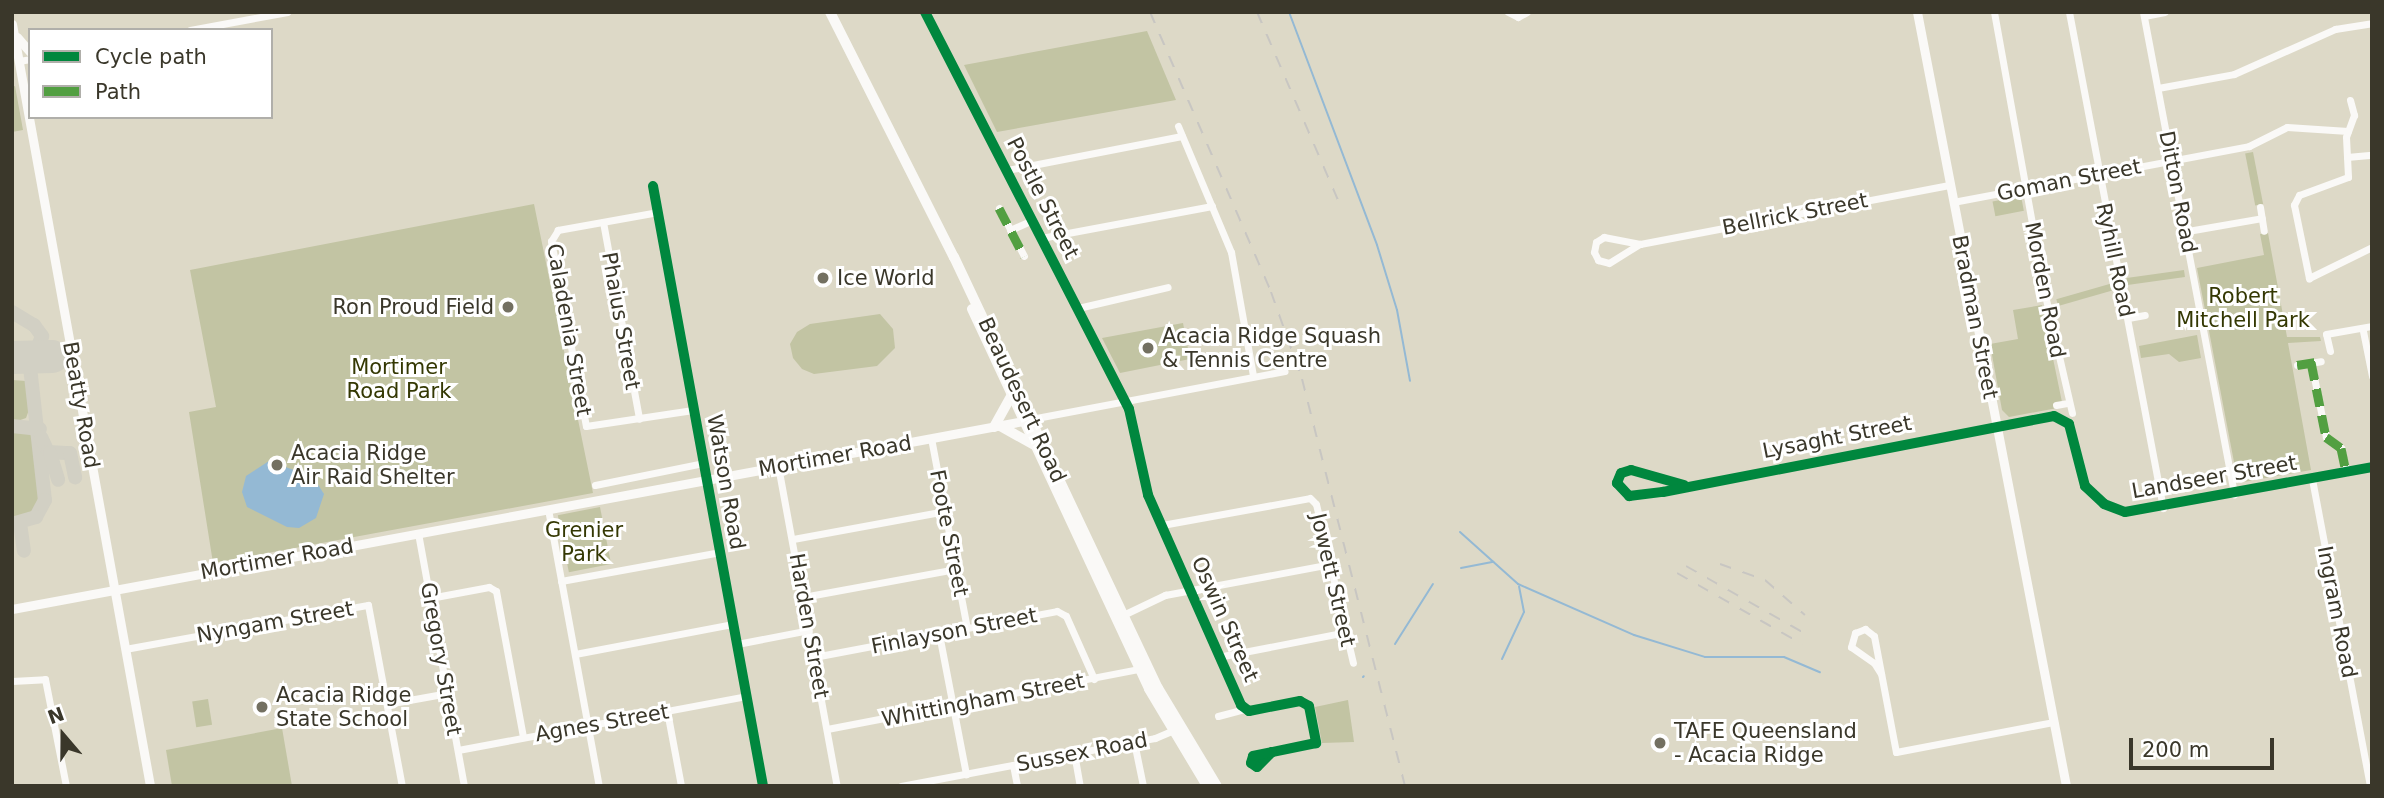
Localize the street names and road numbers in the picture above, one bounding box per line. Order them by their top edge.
street label: Ditton Road [2154,129,2202,255]
street label: Postle Street [1002,133,1084,263]
street label: Goman Street [1995,154,2143,206]
street label: Bellrick Street [1720,188,1870,240]
street label: Ryhill Road [2091,201,2139,319]
street label: Morden Road [2019,220,2071,360]
street label: Bradman Street [1947,233,2003,401]
street label: Caladenia Street [541,242,597,418]
street label: Phaius Street [596,250,646,392]
street label: Beaudesert Road [973,313,1071,487]
street label: Beatty Road [57,340,105,470]
street label: Lysaght Street [1760,410,1914,464]
street label: Watson Road [702,412,750,552]
street label: Mortimer Road [756,430,914,482]
street label: Landseer Street [2130,450,2298,504]
street label: Foote Street [924,467,974,599]
street label: Jowett Street [1305,511,1361,649]
street label: Mortimer Road [198,533,356,585]
street label: Ingram Road [2312,544,2362,680]
street label: Harden Street [784,551,834,701]
street label: Oswin Street [1186,553,1264,685]
street label: Gregory Street [415,580,467,738]
street label: Nyngam Street [195,596,355,648]
street label: Finlayson Street [869,603,1039,659]
street label: Whittingham Street [880,668,1086,732]
street label: Agnes Street [533,699,671,747]
street label: Sussex Road [1014,727,1150,777]

